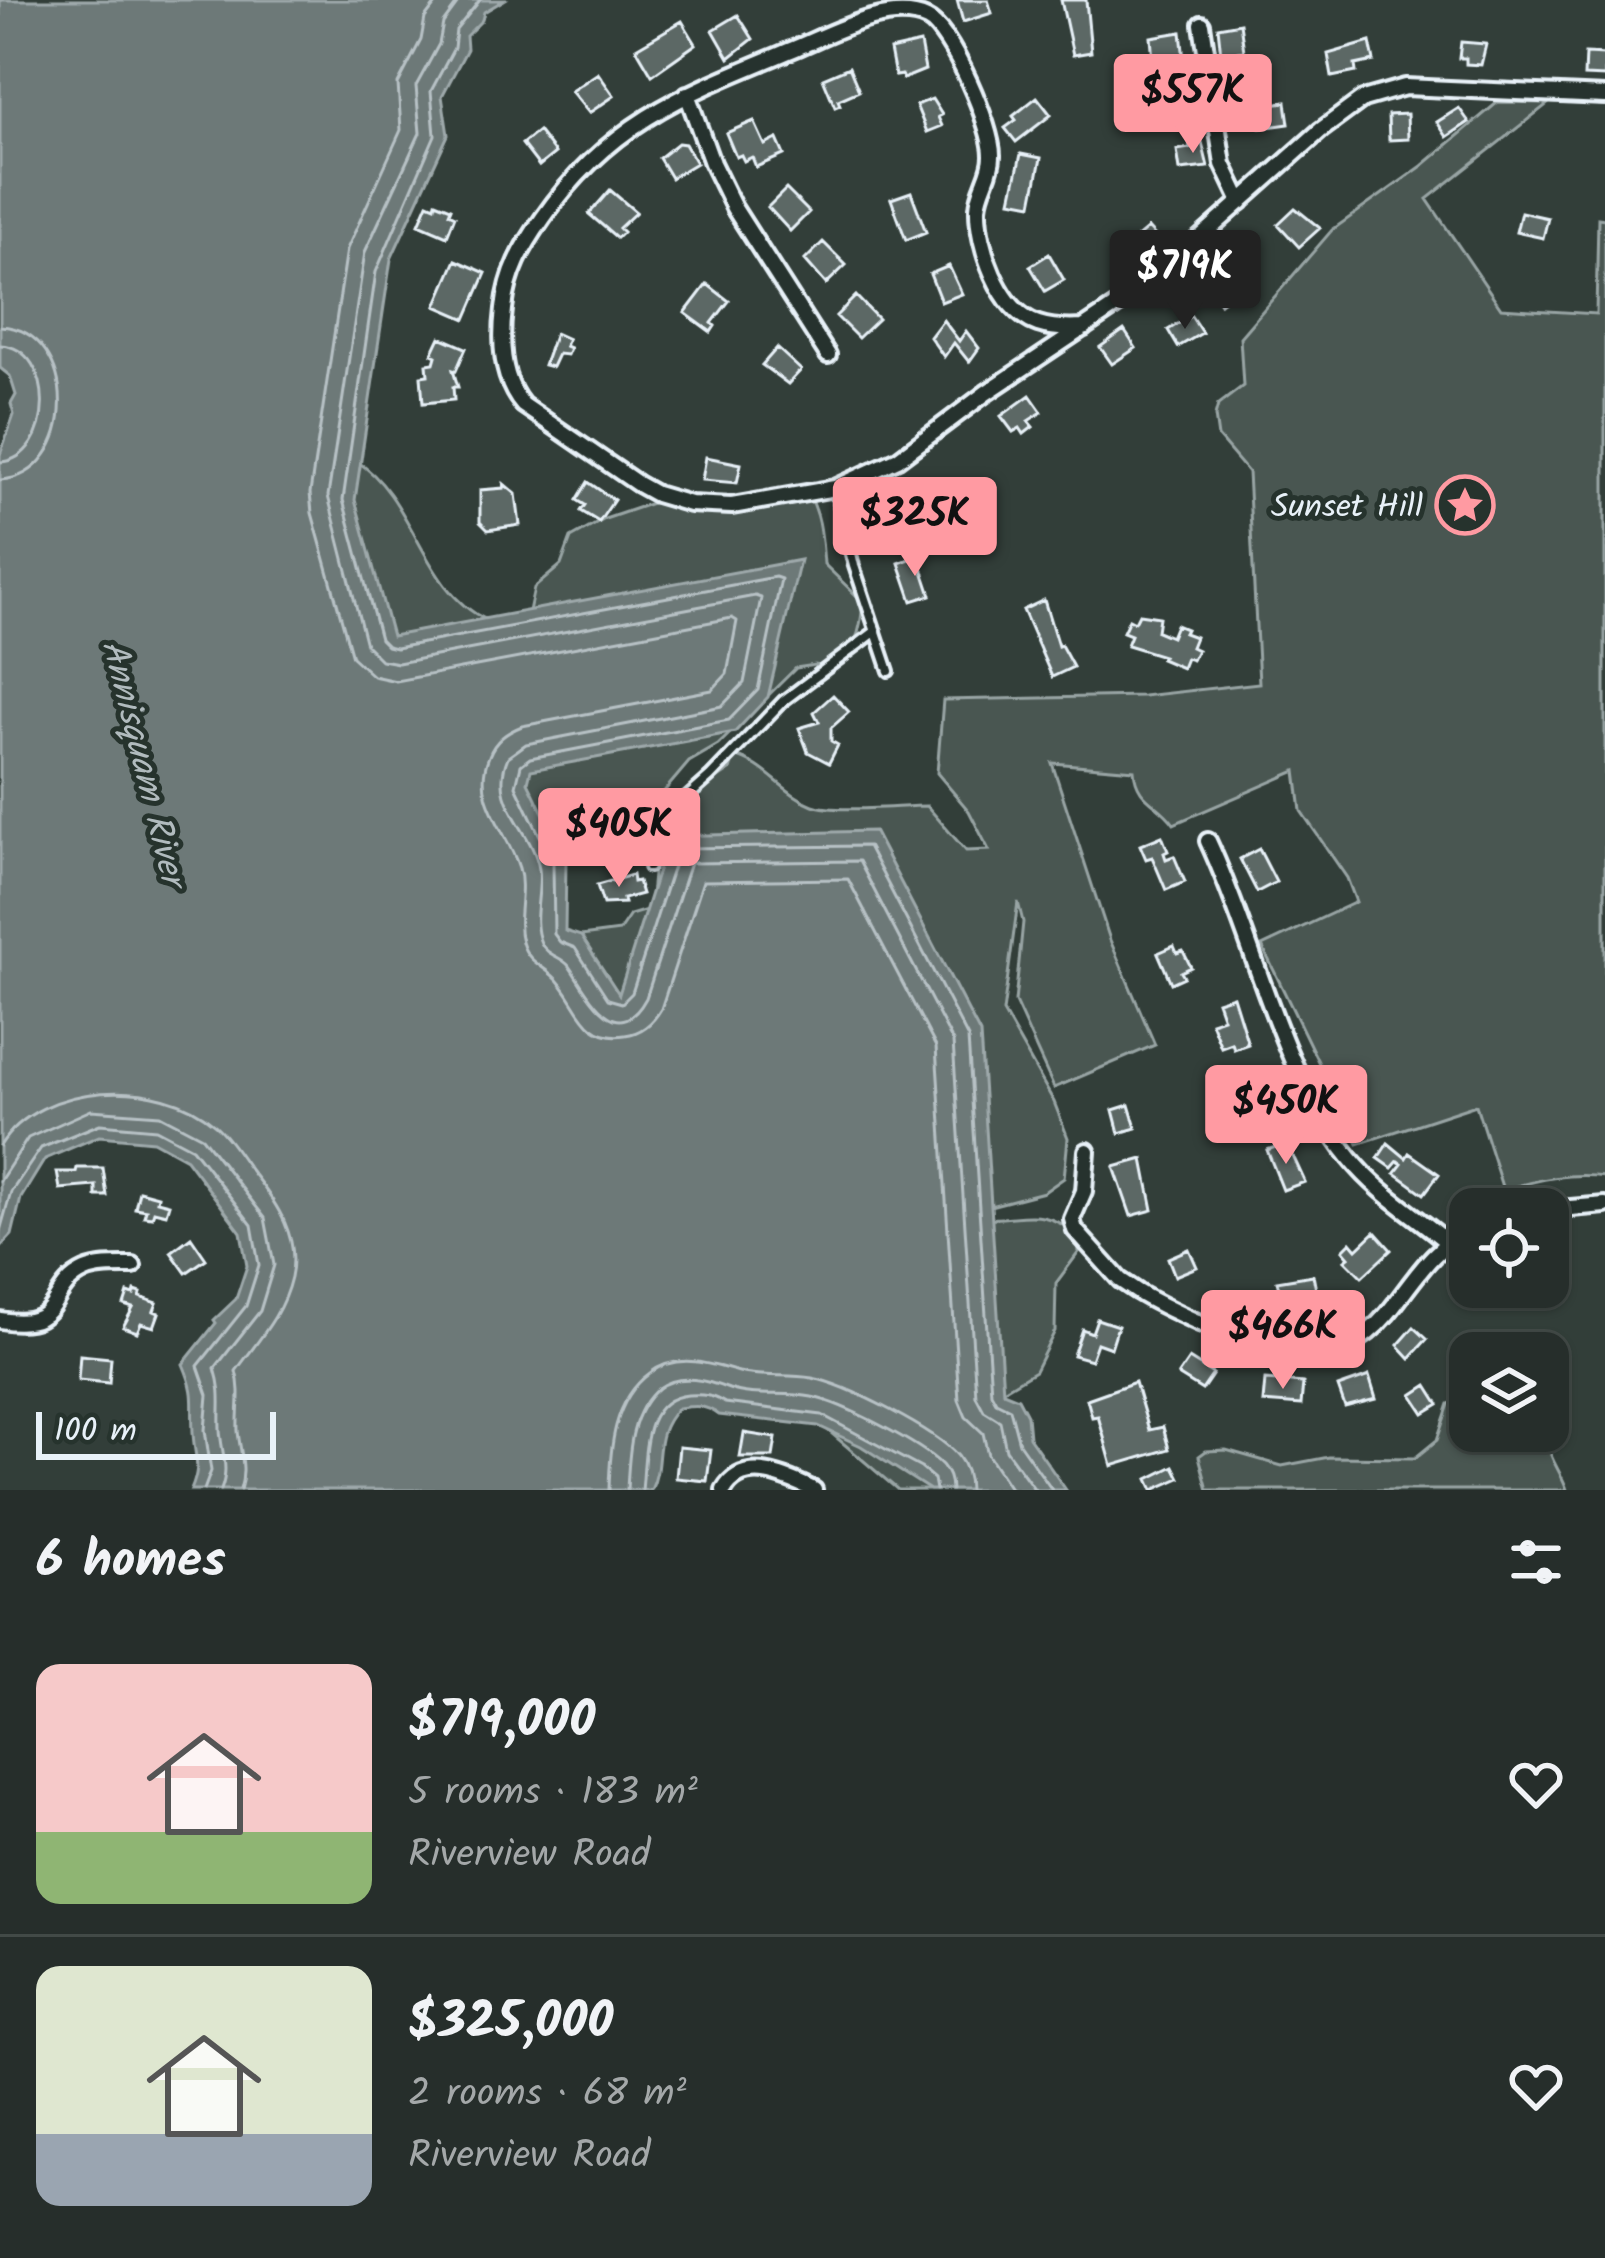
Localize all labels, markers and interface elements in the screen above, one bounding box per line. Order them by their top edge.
pin: $557K [1109,54,1277,156]
text: $557K [1141,62,1245,124]
pin: $719K [1101,230,1269,332]
text: $719K [1137,238,1233,300]
place icon: Sunset Hill [1434,474,1496,536]
pin: $325K [831,477,999,579]
place label: Sunset Hill [1271,482,1423,535]
text: $325K [860,485,970,547]
water label: Annisquam River [84,634,201,899]
pin: $405K [535,788,703,890]
text: $405K [565,796,673,858]
pin: $450K [1202,1065,1370,1167]
text: $450K [1232,1073,1340,1135]
map controls [1449,1188,1569,1452]
button: locate [1449,1188,1569,1308]
pin: $466K [1199,1290,1367,1392]
text: $466K [1228,1298,1338,1360]
button: layers [1449,1332,1569,1452]
scale bar [36,1406,276,1459]
text: 100 m [54,1406,137,1459]
text: 6 homes [36,1522,226,1603]
icon: filters [1503,1529,1569,1595]
text: $719,000 [408,1682,595,1763]
icon: home [132,1712,276,1856]
icon: heart [1503,1751,1569,1817]
text: 5 rooms · 183 m² [408,1763,698,1825]
text: Riverview Road [408,1825,650,1887]
text: $325,000 [408,1983,613,2064]
icon: home [132,2014,276,2158]
icon: heart [1503,2053,1569,2119]
text: 2 rooms · 68 m² [408,2064,687,2126]
text: Riverview Road [408,2126,650,2188]

